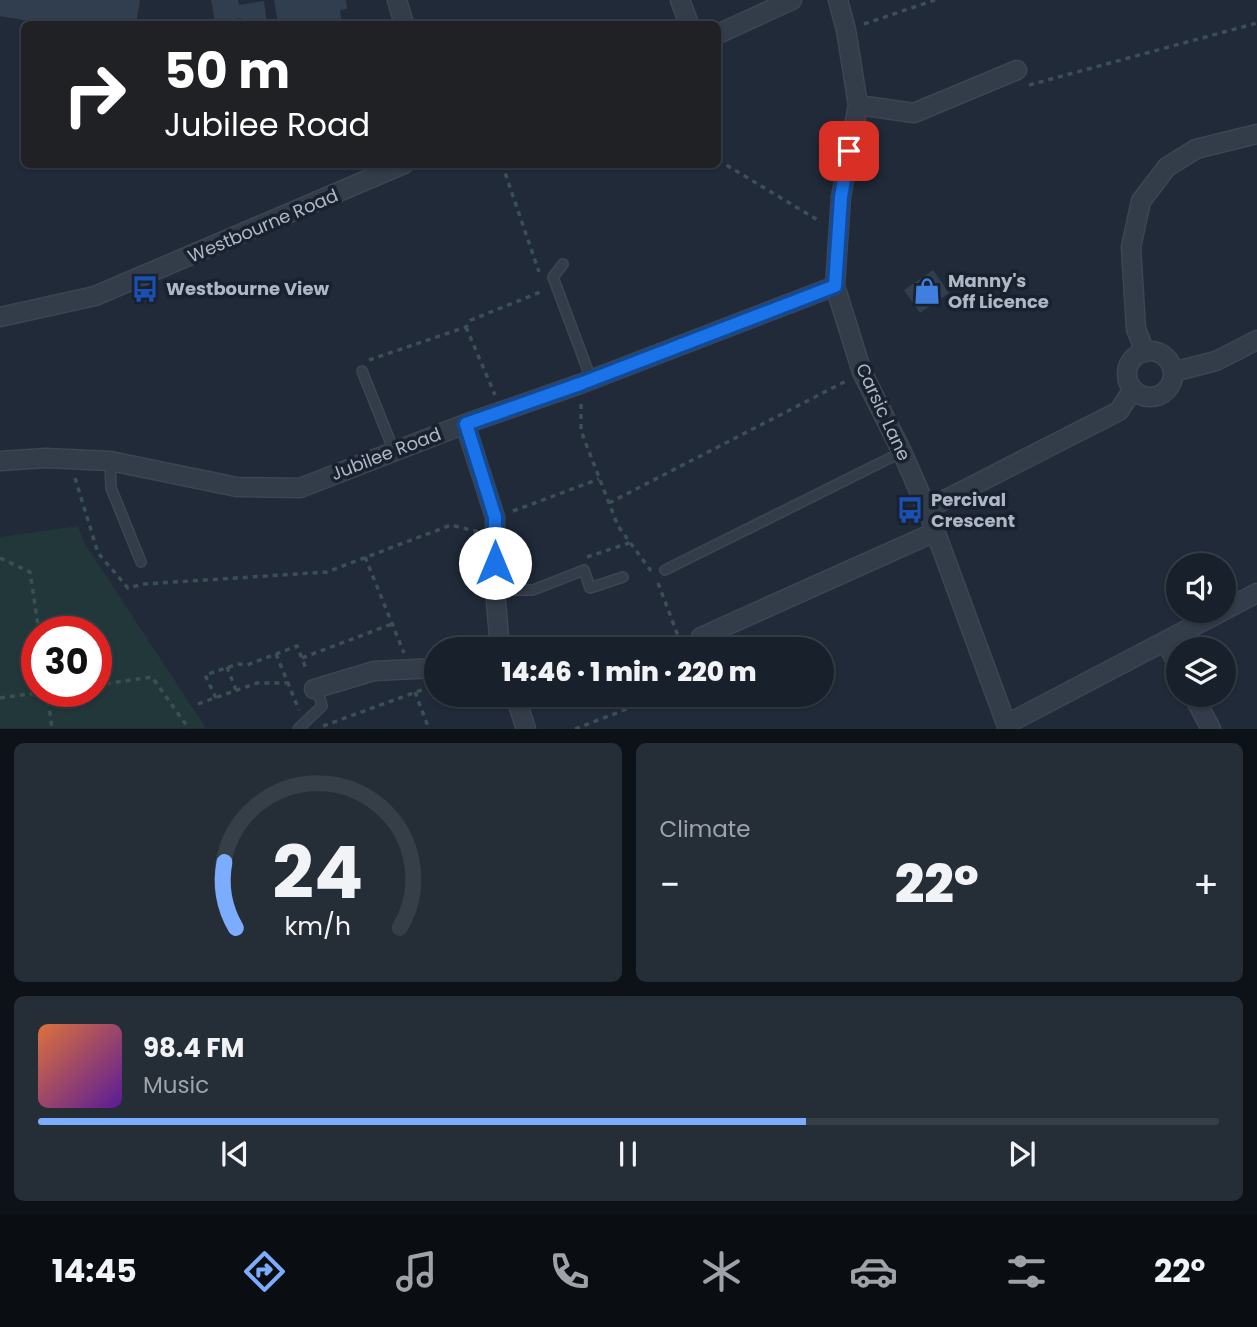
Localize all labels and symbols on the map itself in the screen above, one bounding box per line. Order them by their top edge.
pin [819,121,879,181]
street label: Westbourne Road [184,183,342,268]
place label: Manny's Off Licence [948,268,1049,314]
bus stop icon: Westbourne View [130,274,160,304]
place label: Westbourne View [166,276,329,301]
shop icon: Manny's Off Licence [912,276,942,306]
street label: Carsic Lane [850,359,917,465]
street label: Jubilee Road [327,421,444,486]
place label: Percival Crescent [931,487,1015,533]
bus stop icon: Percival Crescent [895,495,925,525]
position arrow [458,526,532,600]
speed limit sign: 30 [21,616,112,707]

